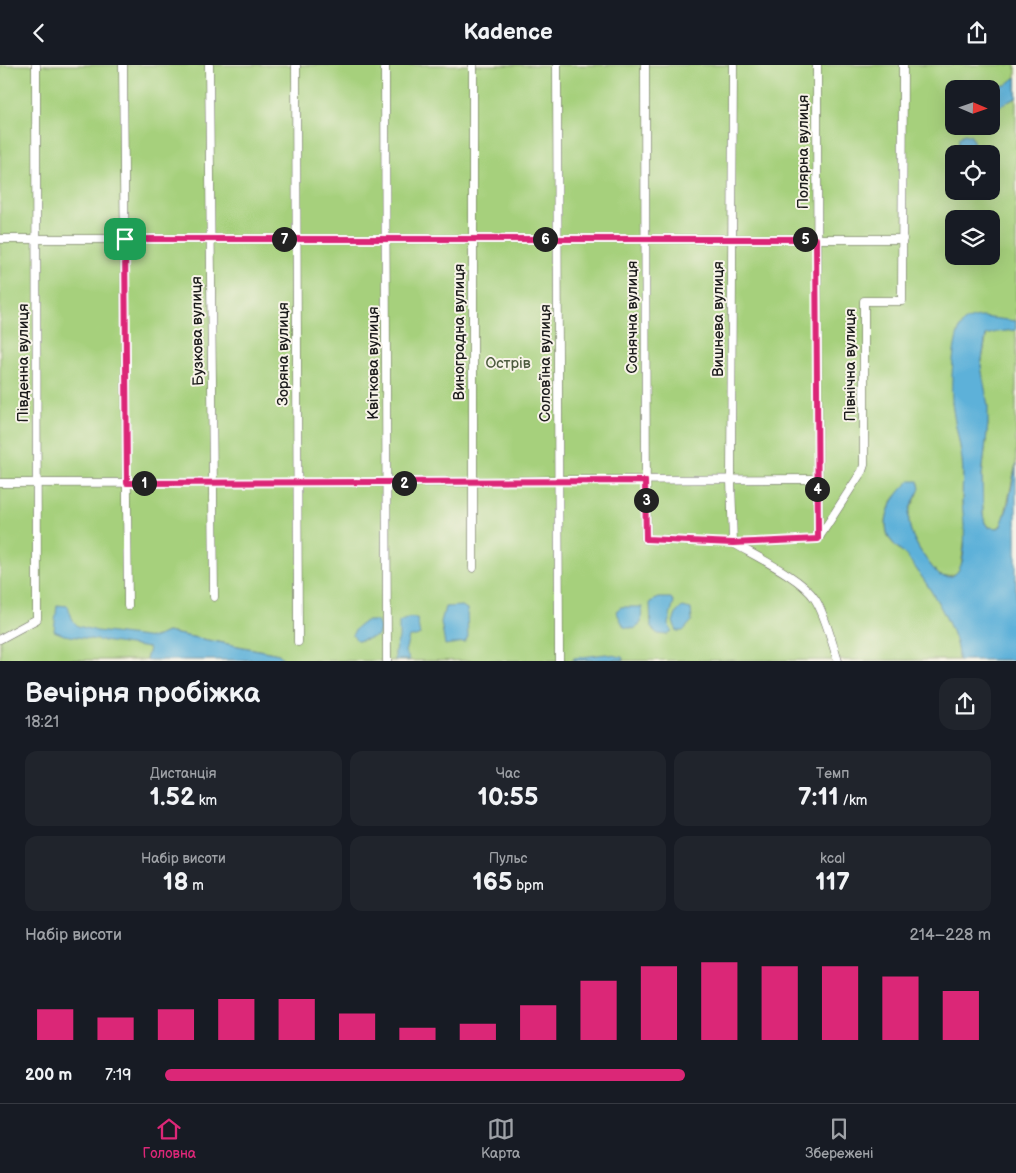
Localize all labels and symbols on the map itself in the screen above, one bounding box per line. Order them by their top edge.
north arrow [945,80,1000,135]
street label: Полярна вулиця [794,95,813,209]
pin [104,218,146,260]
pin: 7 [272,227,296,251]
pin: 6 [532,227,558,251]
pin: 5 [792,227,818,251]
street label: Сонячна вулиця [623,261,642,373]
street label: Вишнева вулиця [709,261,728,377]
street label: Виноградна вулиця [450,264,469,400]
street label: Бузкова вулиця [187,276,208,386]
street label: Зоряна вулиця [274,302,293,406]
street label: Південна вулиця [14,304,33,422]
street label: Соловʼїна вулиця [536,304,555,422]
street label: Квіткова вулиця [364,306,383,420]
street label: Північна вулиця [841,309,860,421]
park label: Острів [485,354,531,373]
pin: 1 [132,471,156,495]
pin: 2 [392,471,416,495]
pin: 4 [804,477,830,501]
pin: 3 [634,487,658,513]

